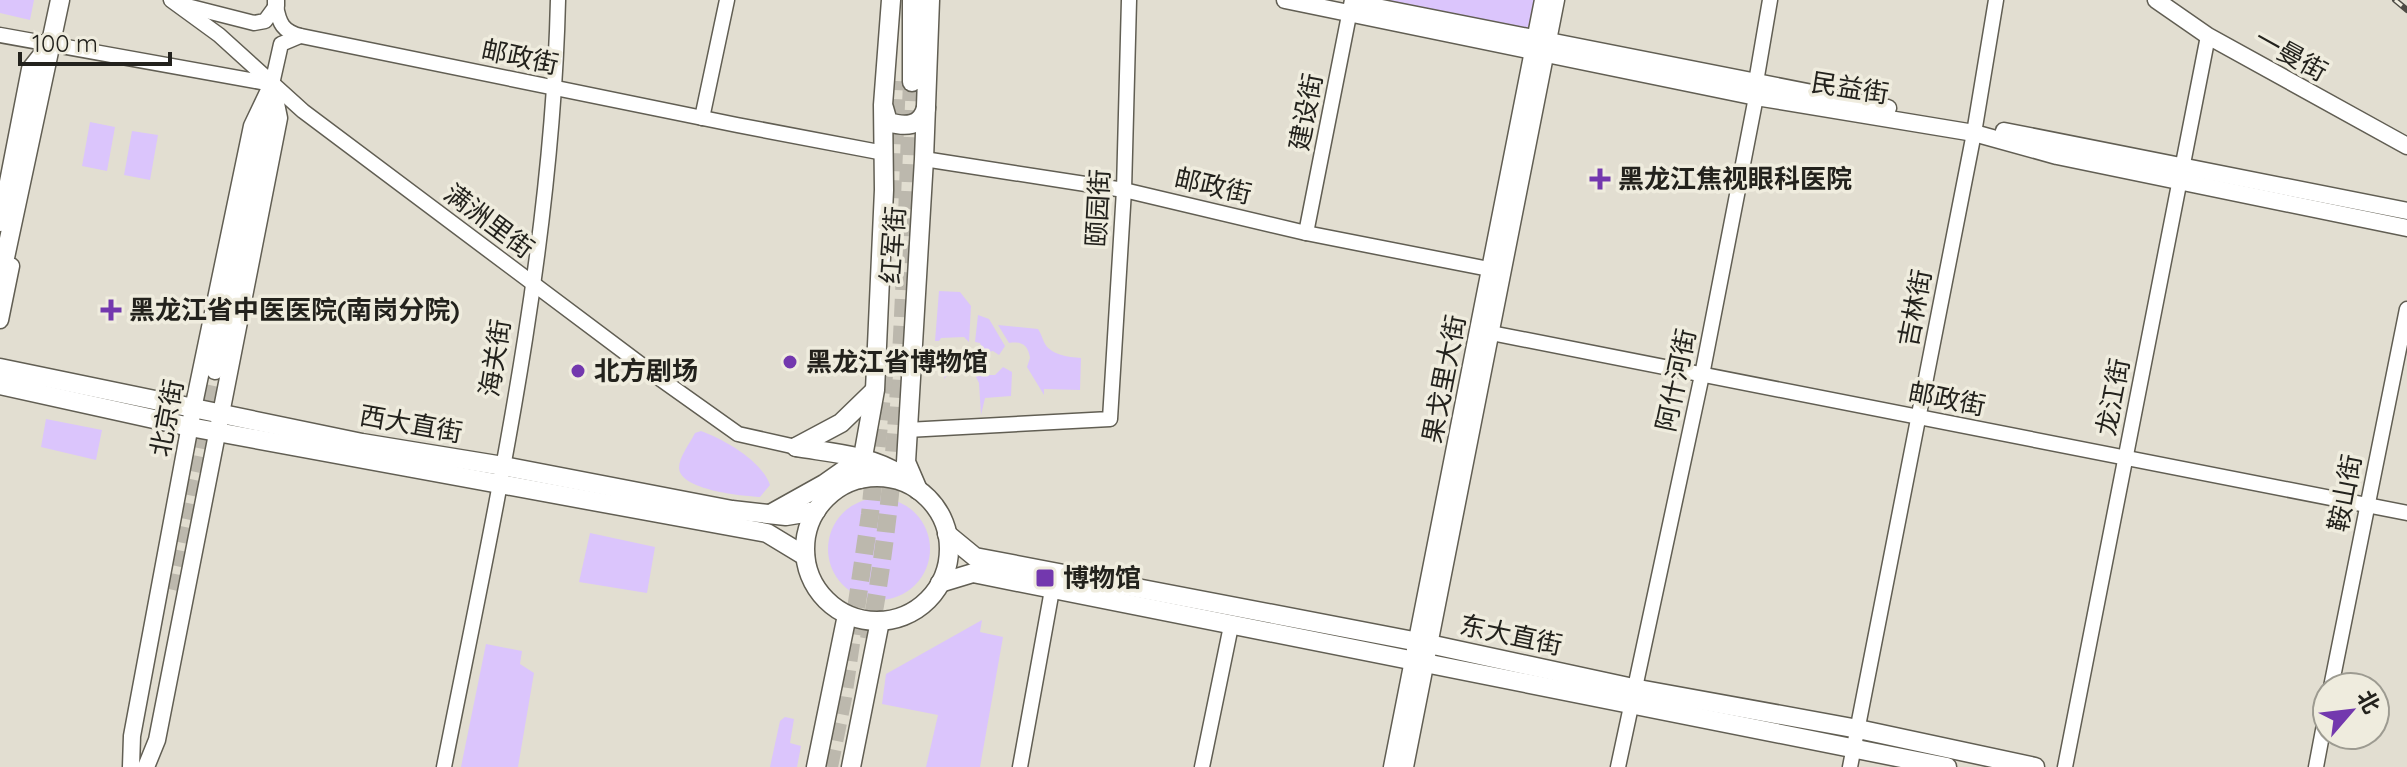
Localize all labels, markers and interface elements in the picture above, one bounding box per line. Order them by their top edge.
scale bar [20,16,170,66]
street label: 一曼街 [2249,21,2333,88]
text: 100 m [32,28,98,58]
street label: 邮政街 [479,32,562,81]
street label: 民益街 [1809,65,1891,110]
street label: 建设街 [1282,70,1329,153]
street label: 邮政街 [1171,161,1255,210]
place label: 黑龙江焦视眼科医院 [1618,162,1852,195]
street label: 颐园街 [1079,168,1116,248]
marker: 黑龙江焦视眼科医院 [1589,168,1611,190]
street label: 满洲里街 [438,176,541,265]
street label: 红军街 [873,205,912,285]
street label: 吉林街 [1891,266,1938,349]
place label: 黑龙江省中医医院(南岗分院) [129,293,460,326]
marker: 黑龙江省中医医院(南岗分院) [100,299,122,321]
street label: 果戈里大街 [1415,312,1472,446]
street label: 海关街 [472,317,517,399]
street label: 阿什河街 [1649,326,1702,434]
place label: 黑龙江省博物馆 [806,345,988,378]
marker: 黑龙江省博物馆 [781,353,799,371]
place label: 北方剧场 [594,354,698,387]
street label: 龙江街 [2089,355,2136,438]
marker: 北方剧场 [569,362,587,380]
street label: 邮政街 [1906,375,1989,422]
street label: 北京街 [143,376,190,459]
street label: 西大直街 [357,398,465,449]
street label: 鞍山街 [2321,451,2368,534]
place label: 博物馆 [1063,561,1141,594]
marker: 博物馆 [1034,567,1056,589]
street label: 东大直街 [1457,608,1565,661]
north arrow [2311,671,2391,751]
text: 北 [2351,685,2386,718]

